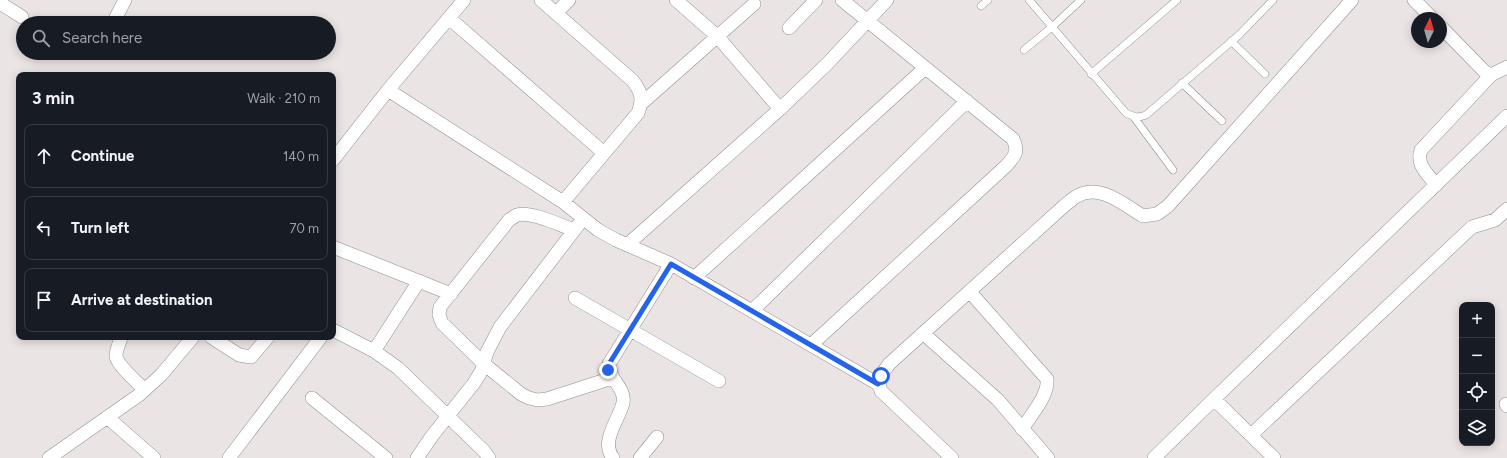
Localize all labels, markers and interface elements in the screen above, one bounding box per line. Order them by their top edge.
north arrow [1411,12,1447,48]
search box [16,16,336,60]
icon: search [30,27,52,49]
text: Search here [62,29,142,47]
text: 3 min [32,88,74,108]
text: Walk · 210 m [247,91,320,106]
icon: ahead [33,145,55,167]
text: Continue [71,147,134,165]
text: 140 m [283,149,319,164]
icon: left [33,217,55,239]
text: Turn left [71,219,129,237]
text: 70 m [289,221,319,236]
icon: arrive [33,289,55,311]
text: Arrive at destination [71,291,212,309]
map controls [1459,302,1495,446]
button: + [1459,302,1495,338]
button: − [1459,338,1495,374]
route end [599,361,617,379]
route start [872,367,890,385]
button: locate [1459,374,1495,410]
button: layers [1459,410,1495,446]

